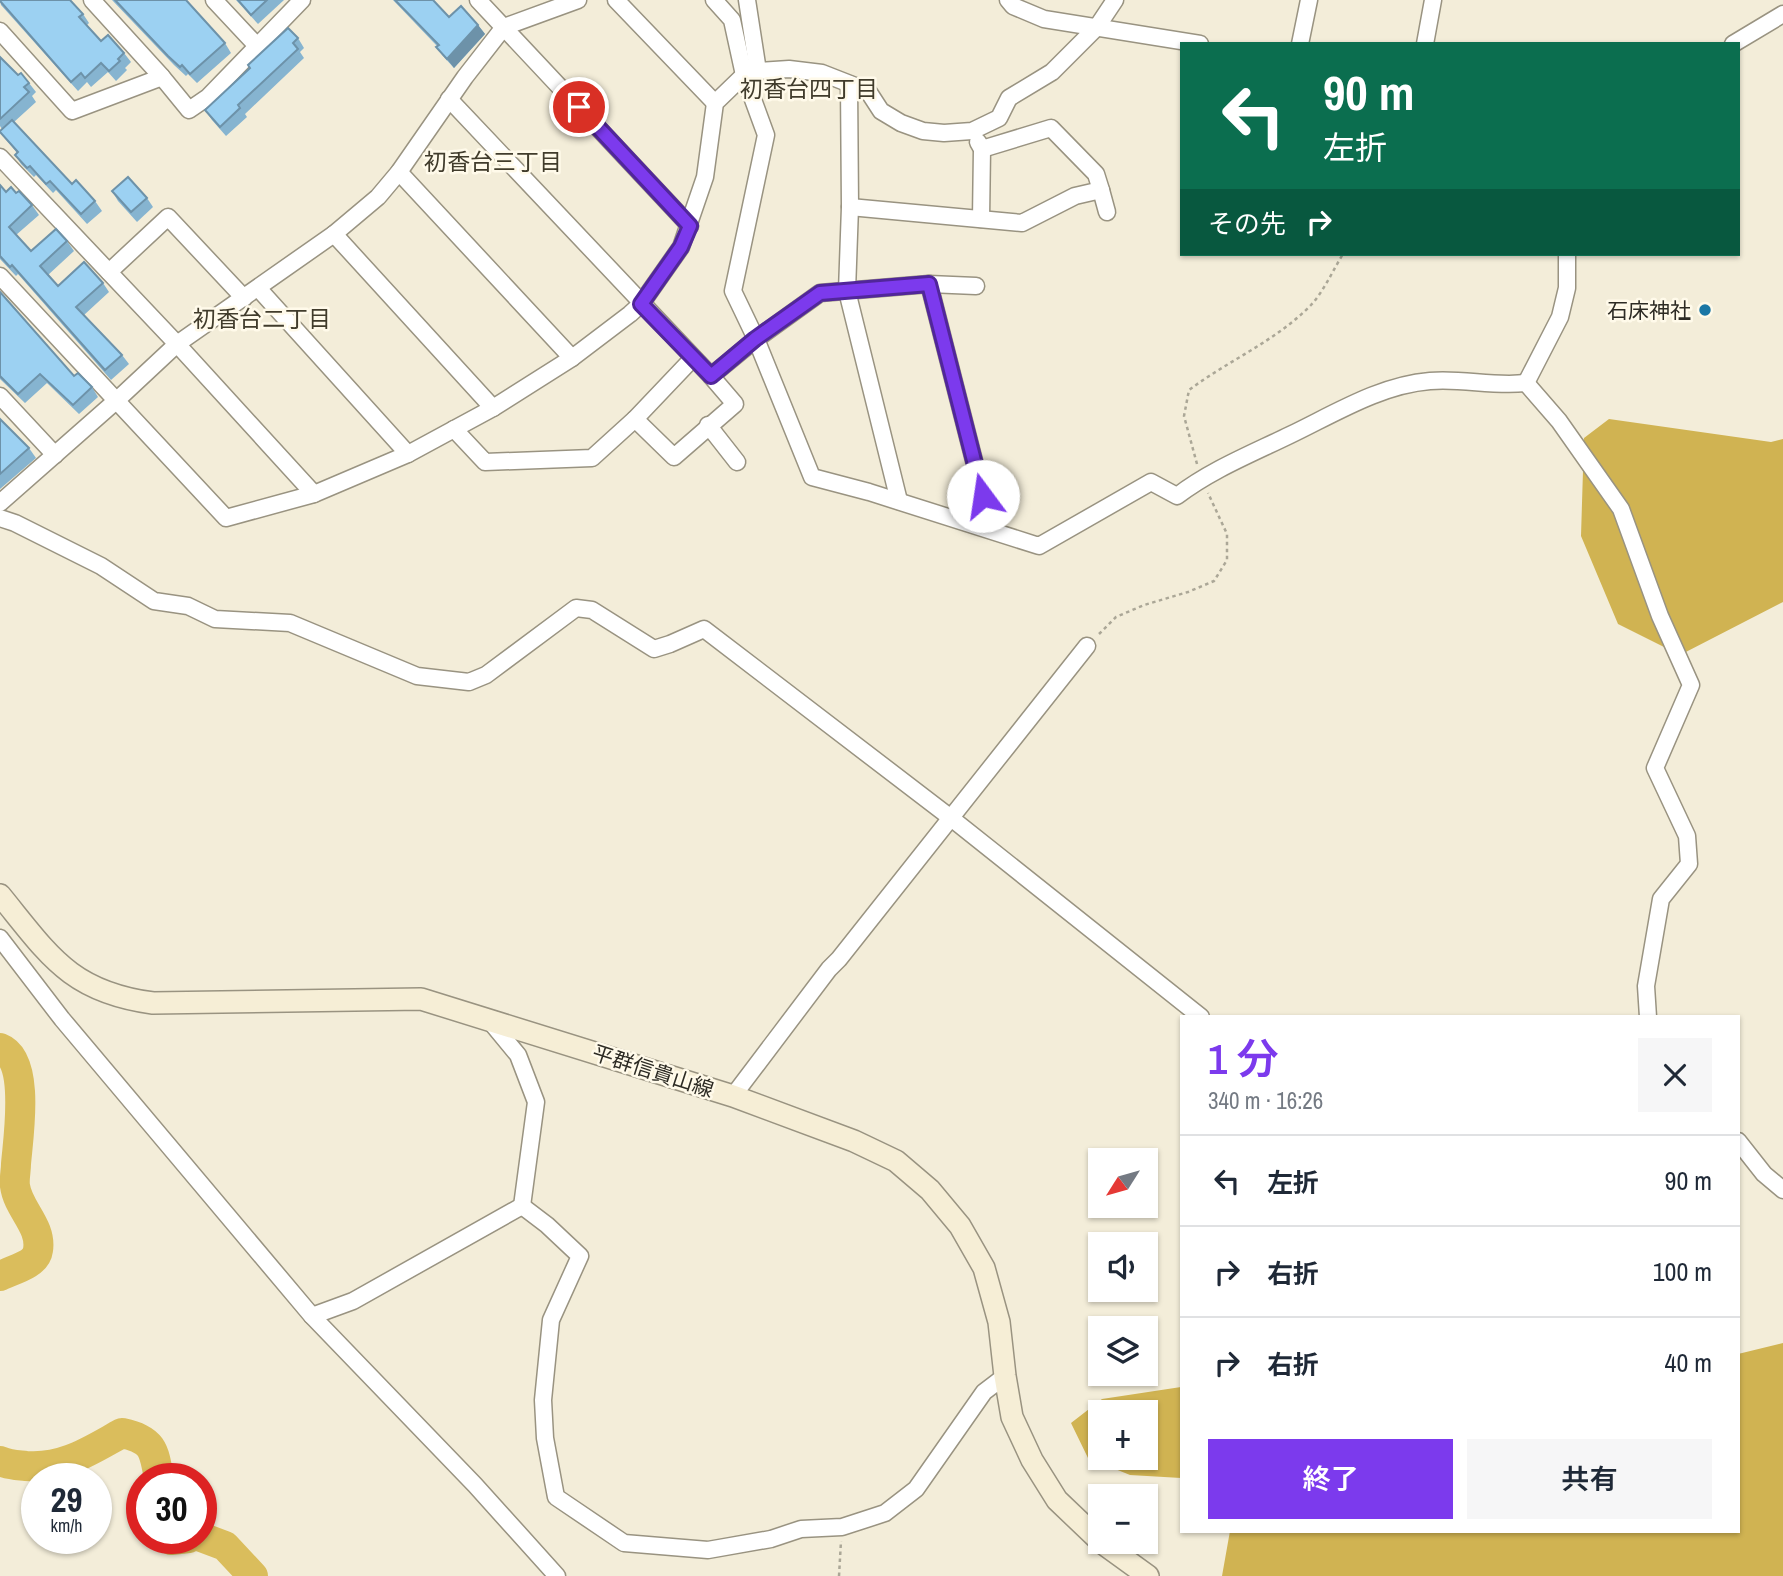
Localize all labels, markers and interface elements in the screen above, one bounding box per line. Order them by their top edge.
text: 90 m [1323,59,1415,125]
icon: left [1208,70,1299,161]
district label: 初香台四丁目 [740,73,878,104]
pin [549,77,609,137]
icon: arrive [560,88,598,126]
text: 左折 [1323,126,1387,169]
district label: 初香台三丁目 [424,146,562,177]
icon: right [1300,203,1338,241]
text: その先 [1208,206,1286,241]
place label: 石床神社 [1607,296,1691,325]
marker: 石床神社 [1697,302,1713,318]
district label: 初香台二丁目 [193,303,331,334]
position arrow [946,459,1020,533]
text: 1 分 [1208,1031,1279,1087]
street label: 平群信貴山線 [589,1038,717,1104]
button: close [1638,1038,1712,1112]
text: 340 m · 16:26 [1208,1085,1323,1116]
north arrow [1088,1148,1158,1218]
map controls [1088,1148,1158,1554]
icon: left [1208,1162,1246,1200]
text: 90 m [1665,1163,1712,1198]
text: 左折 [1267,1165,1319,1200]
button: sound [1088,1232,1158,1302]
icon: right [1208,1253,1246,1291]
text: 100 m [1653,1254,1712,1289]
text: 右折 [1267,1256,1319,1291]
button: layers [1088,1316,1158,1386]
icon: right [1208,1344,1246,1382]
text: 40 m [1665,1345,1712,1380]
text: 右折 [1267,1347,1319,1382]
button: + [1088,1400,1158,1470]
button: 終了 [1208,1439,1453,1519]
button: 共有 [1467,1439,1712,1519]
speed limit sign: 30 [126,1463,217,1554]
text: 29 [51,1476,82,1523]
button: − [1088,1484,1158,1554]
text: km/h [51,1513,83,1538]

